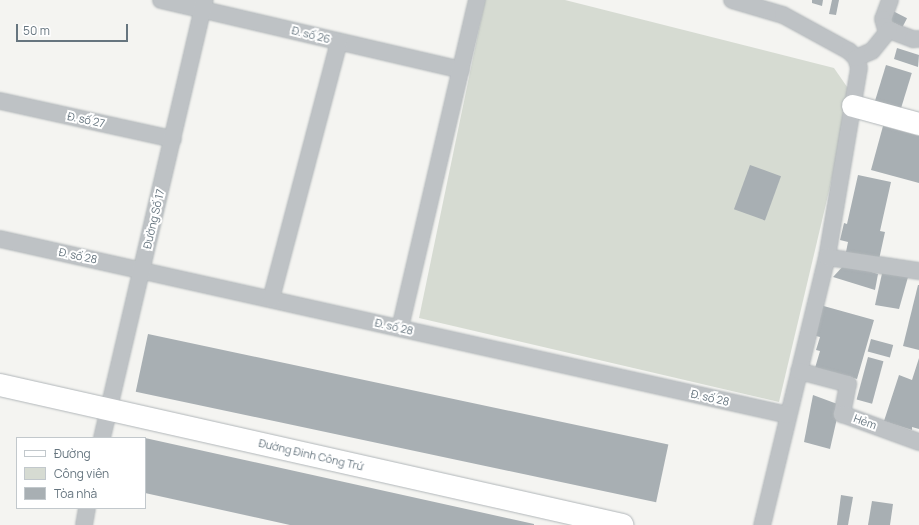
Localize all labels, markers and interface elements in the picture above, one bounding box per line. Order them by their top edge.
scale bar [18,16,130,42]
text: 50 m [23,22,50,39]
street label: Đ. số 26 [290,24,332,46]
street label: Đ. số 27 [66,110,106,130]
street label: Đường Số 17 [141,188,167,250]
street label: Đ. số 28 [58,246,98,266]
street label: Đ. số 28 [374,316,414,338]
street label: Đ. số 28 [690,387,730,409]
street label: Hẻm [852,412,878,432]
legend [16,437,146,509]
street label: Đường Đinh Công Trứ [257,437,365,473]
text: Đường [54,445,91,462]
text: Công viên [54,465,109,482]
text: Tòa nhà [54,485,97,502]

